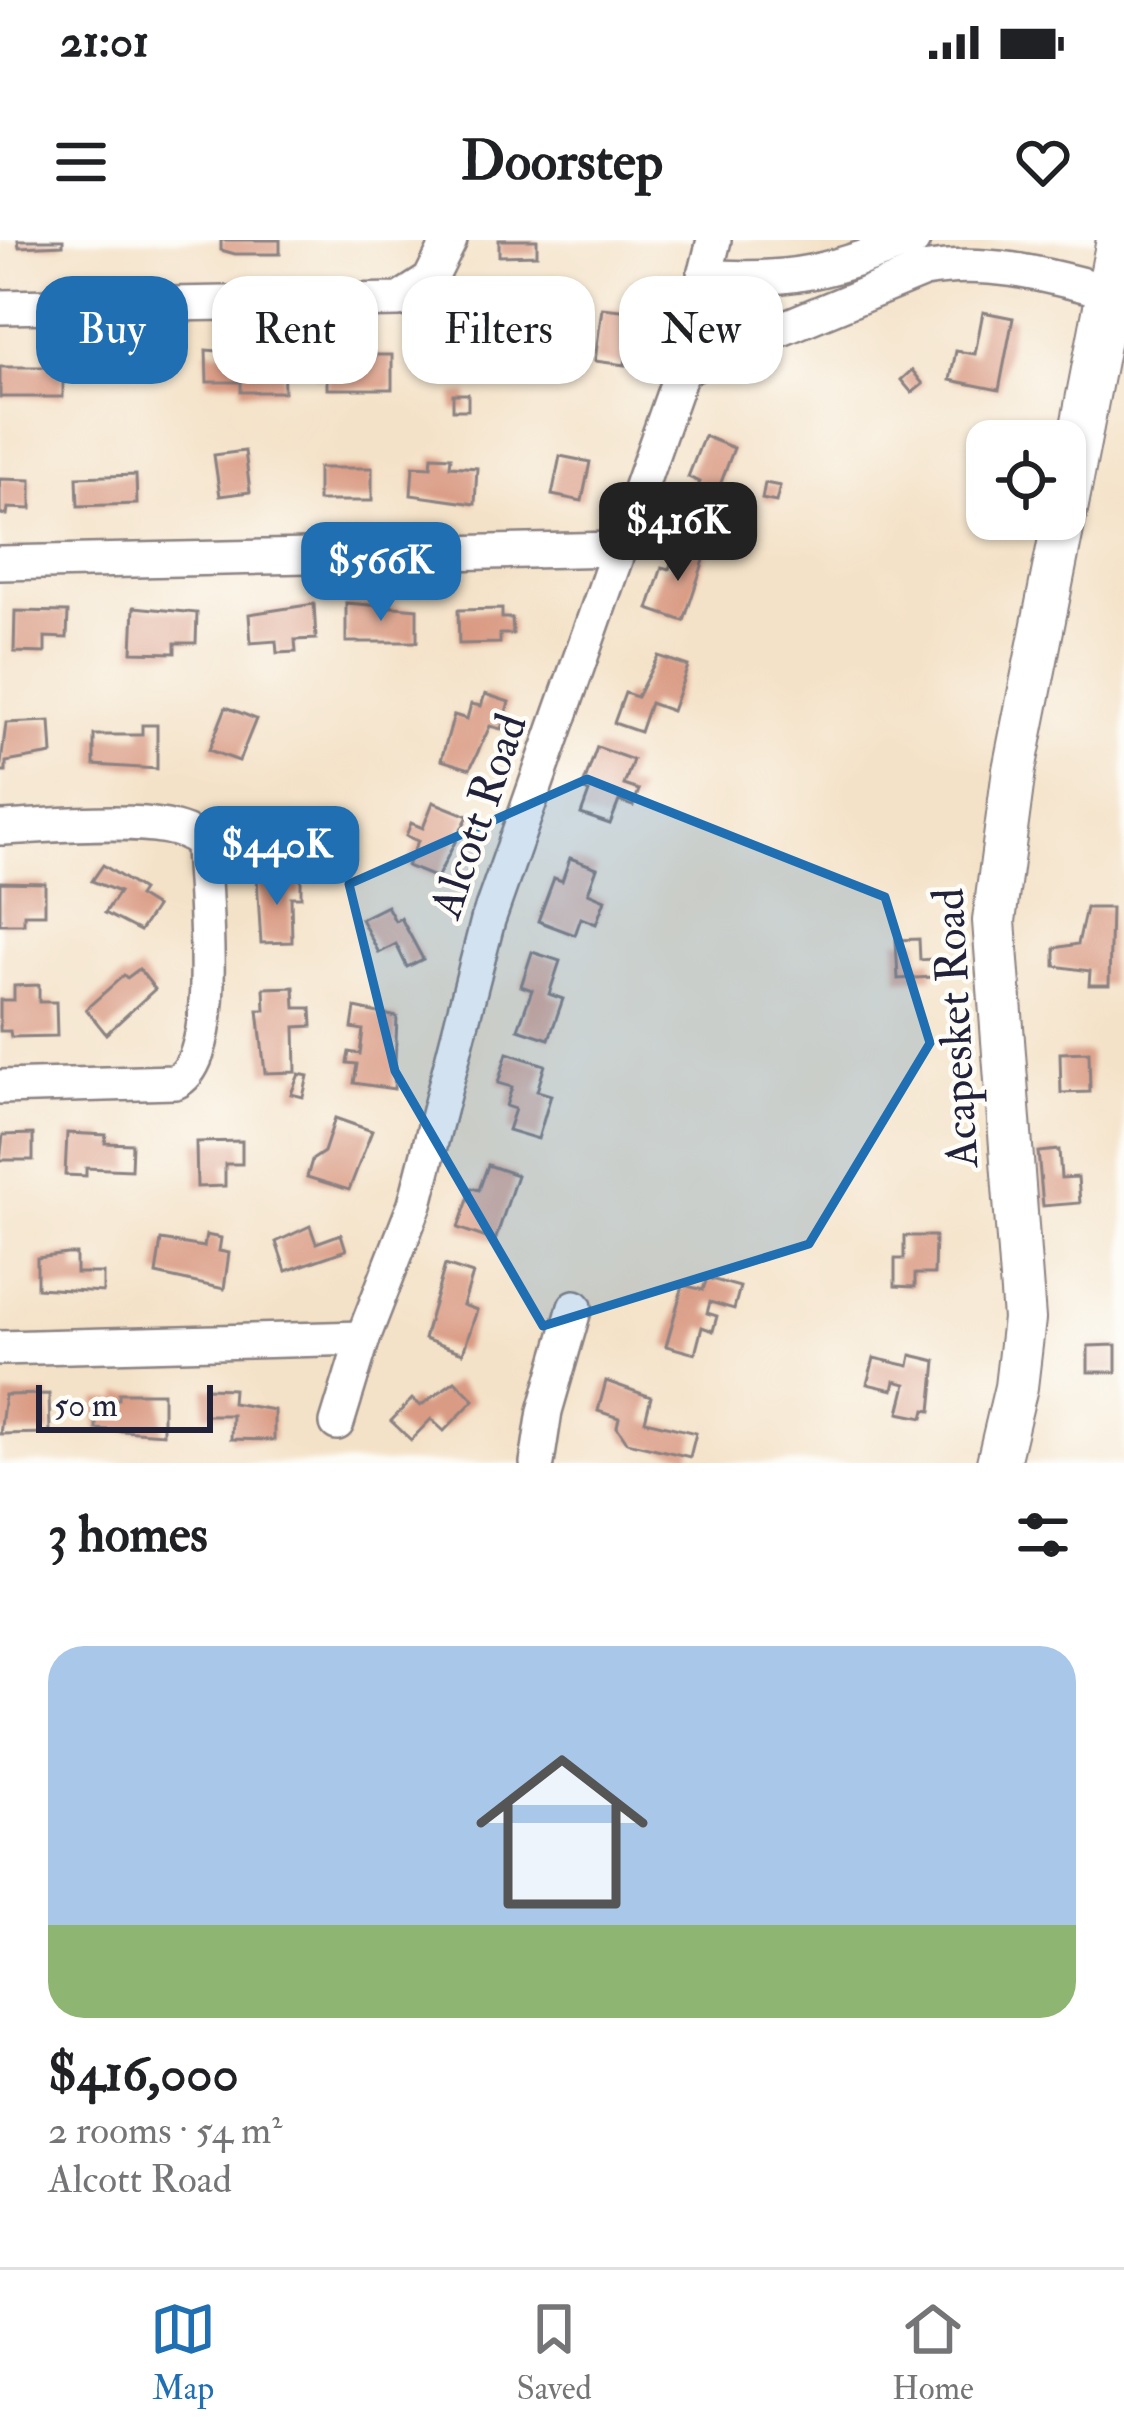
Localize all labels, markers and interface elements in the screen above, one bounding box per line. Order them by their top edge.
text: 21:01 [60,14,149,70]
text: Doorstep [461,128,663,196]
icon: menu [48,129,114,195]
icon: heart [1010,129,1076,195]
chip: Buy [36,276,188,384]
chip: Rent [212,276,378,384]
chip: Filters [402,276,595,384]
chip: New [619,276,783,384]
map controls [966,420,1086,540]
button: locate [966,420,1086,540]
pin: $416K [594,482,762,584]
text: $416K [626,496,730,545]
pin: $566K [297,522,465,624]
text: $566K [328,536,434,585]
street label: Alcott Road [418,707,540,926]
pin: $440K [193,806,361,908]
text: $440K [221,820,333,869]
street label: Acapesket Road [921,887,991,1170]
scale bar [36,1379,213,1432]
text: 50 m [54,1385,118,1426]
icon: filters [1010,1502,1076,1568]
text: 3 homes [48,1503,208,1567]
icon: home [454,1724,670,1940]
text: $416,000 [48,2042,239,2106]
text: 2 rooms · 54 m² [48,2106,282,2155]
text: Alcott Road [48,2155,232,2204]
tab: Map [150,2296,216,2409]
tab: Saved [516,2296,592,2409]
tab: Home [892,2296,974,2409]

